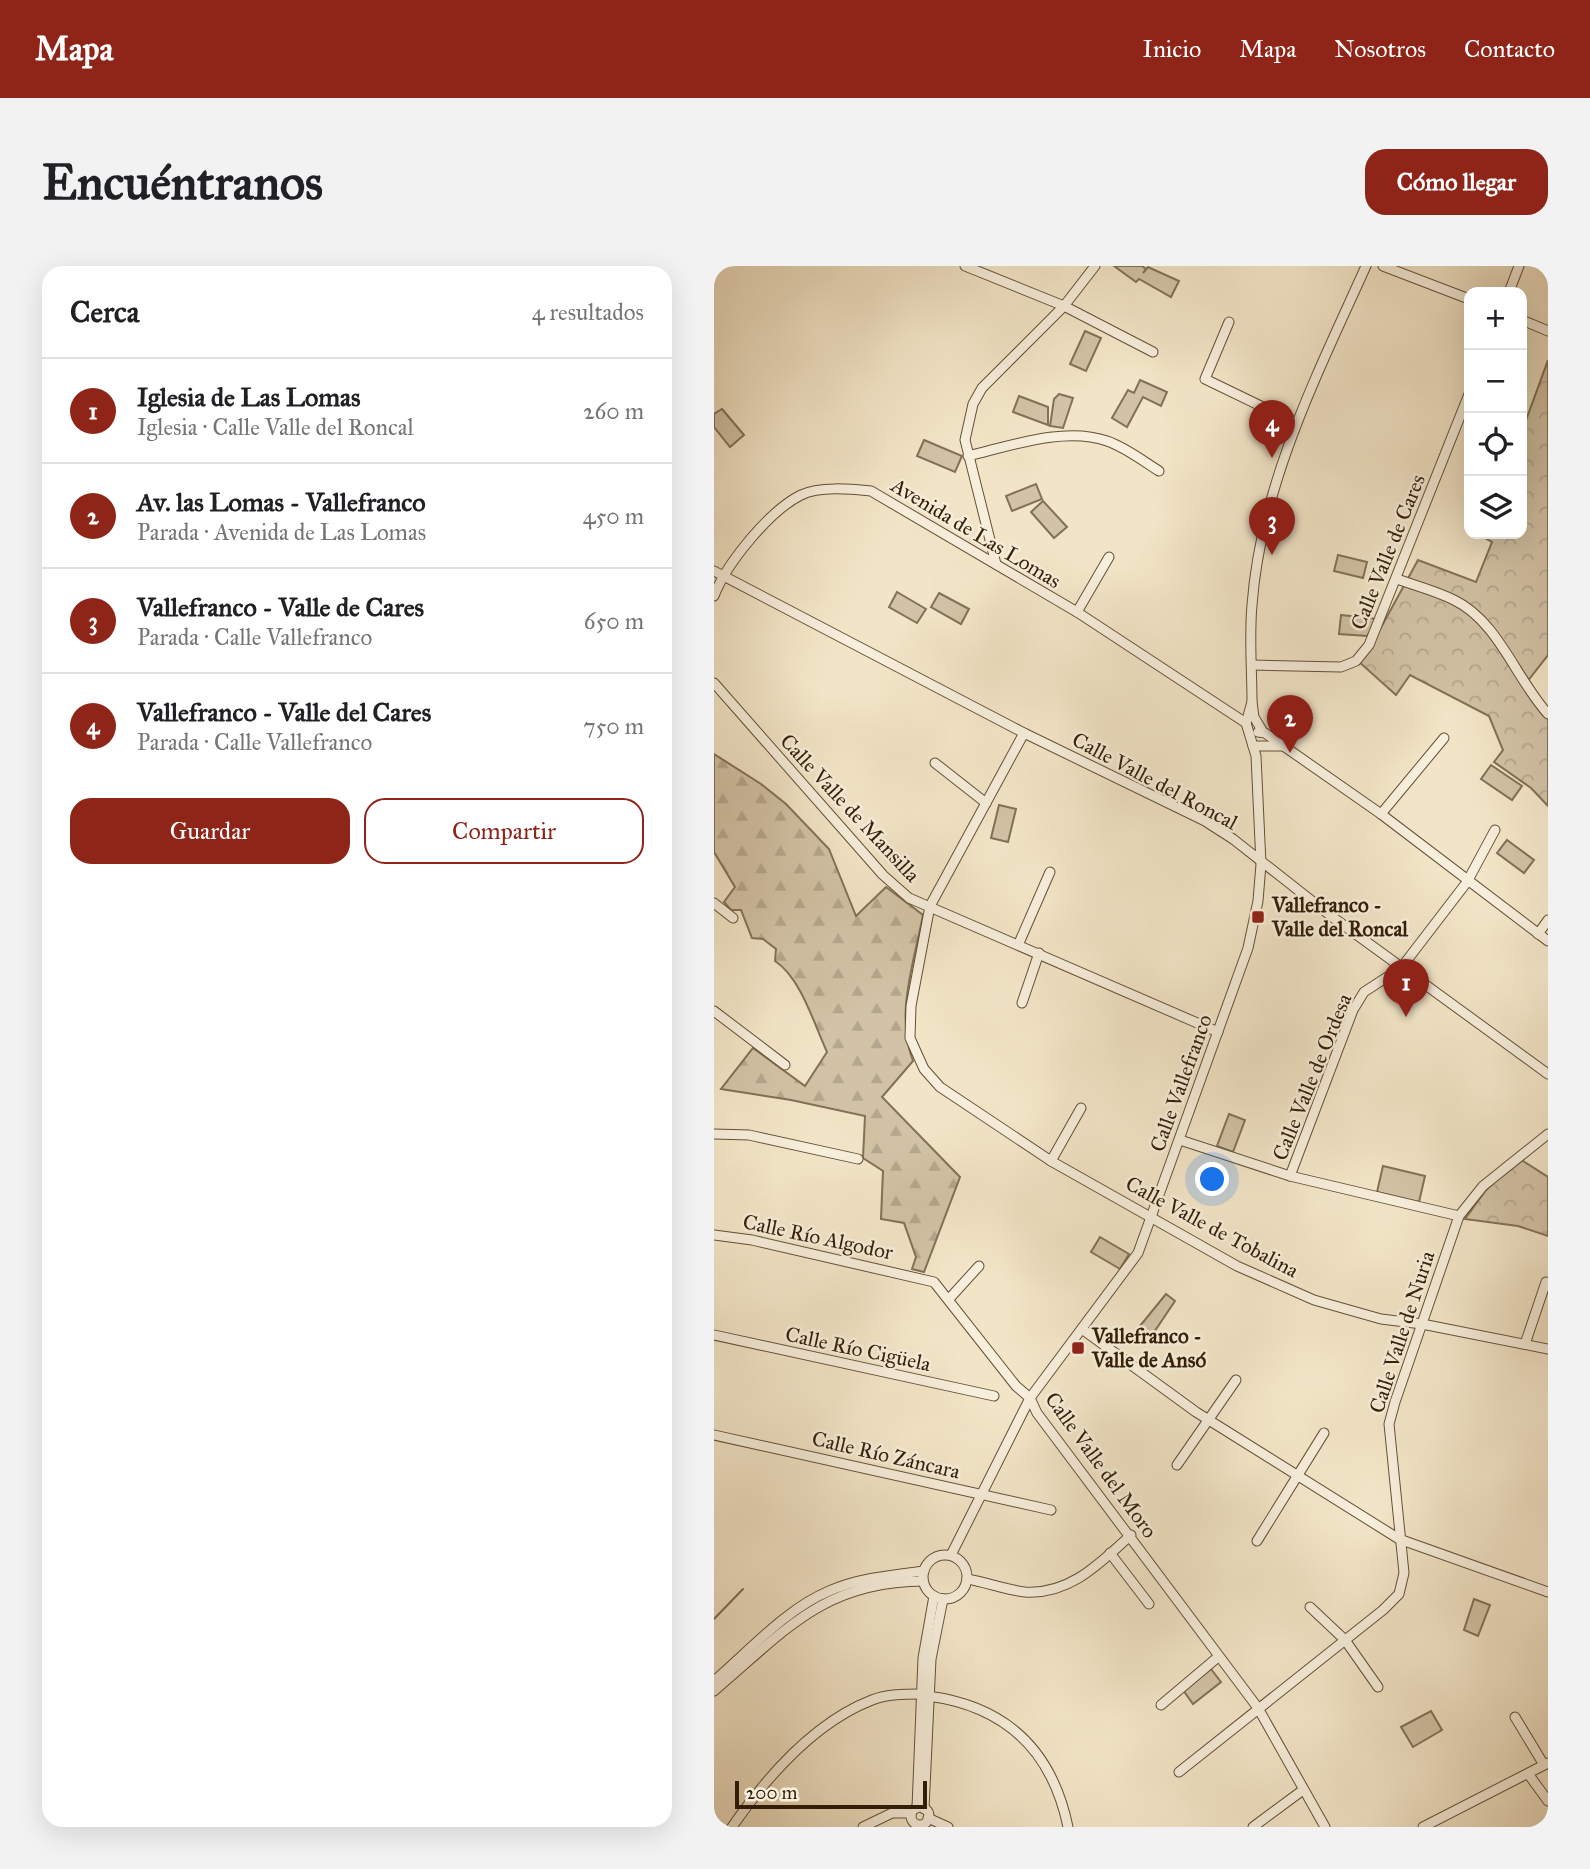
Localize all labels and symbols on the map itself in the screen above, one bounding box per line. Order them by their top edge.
pin: 4 [1249,400,1295,458]
street label: Calle Valle de Cares [1345,470,1431,634]
street label: Avenida de Las Lomas [885,471,1066,594]
pin: 3 [1249,497,1295,555]
pin: 2 [1267,695,1313,753]
street label: Calle Valle del Roncal [1068,726,1243,836]
street label: Calle Valle de Mansilla [775,728,926,888]
place label: Vallefranco - Valle del Roncal [1271,892,1409,942]
marker: Vallefranco - Valle del Roncal [1250,909,1266,925]
pin: 1 [1383,959,1429,1017]
street label: Calle Valle de Ordesa [1267,990,1357,1164]
street label: Calle Vallefranco [1144,1010,1218,1155]
your location [1195,1162,1229,1196]
street label: Calle Valle de Tobalina [1121,1170,1303,1284]
street label: Calle Río Algodor [741,1208,896,1266]
street label: Calle Valle de Nuria [1364,1247,1441,1416]
street label: Calle Río Cigüela [783,1321,933,1377]
place label: Vallefranco - Valle de Ansó [1091,1323,1206,1373]
marker: Vallefranco - Valle de Ansó [1070,1340,1086,1356]
street label: Calle Valle del Moro [1039,1387,1163,1543]
street label: Calle Río Záncara [809,1425,963,1485]
scale bar [735,1778,928,1810]

